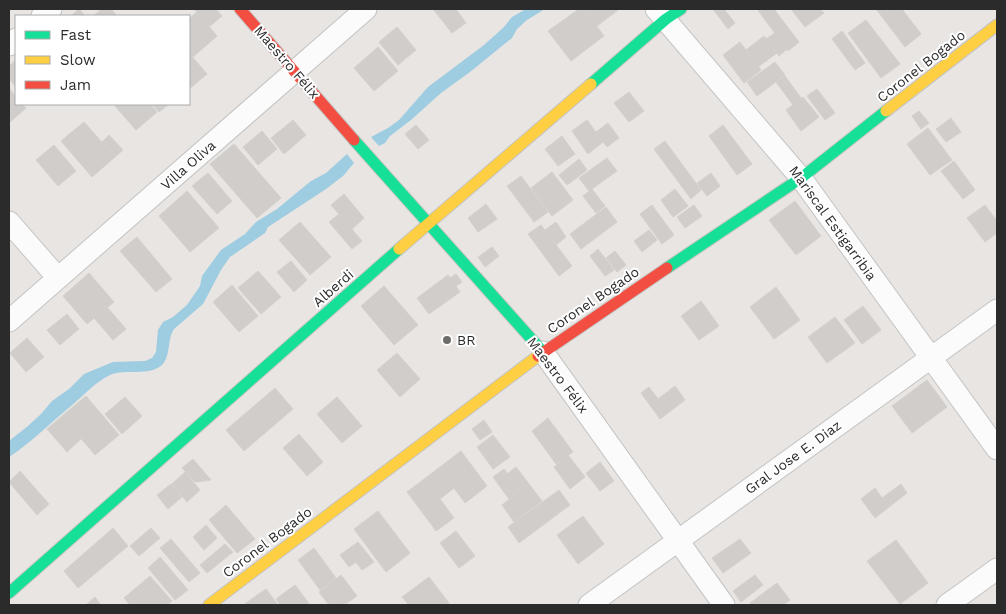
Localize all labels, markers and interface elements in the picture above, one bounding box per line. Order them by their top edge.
legend [15,15,190,105]
street label: Maestro Félix [251,22,323,102]
text: Fast [60,26,92,44]
street label: Coronel Bogado [874,27,968,105]
text: Slow [60,51,96,69]
text: Jam [60,76,91,94]
street label: Villa Oliva [157,137,219,193]
street label: Mariscal Estigarribia [786,163,880,283]
street label: Coronel Bogado [544,263,642,337]
street label: Alberdi [309,266,357,310]
place label: BR [457,332,475,348]
marker: BR [441,334,453,346]
street label: Maestro Félix [524,334,592,416]
street label: Gral Jose E. Diaz [742,417,844,497]
street label: Coronel Bogado [219,503,315,581]

